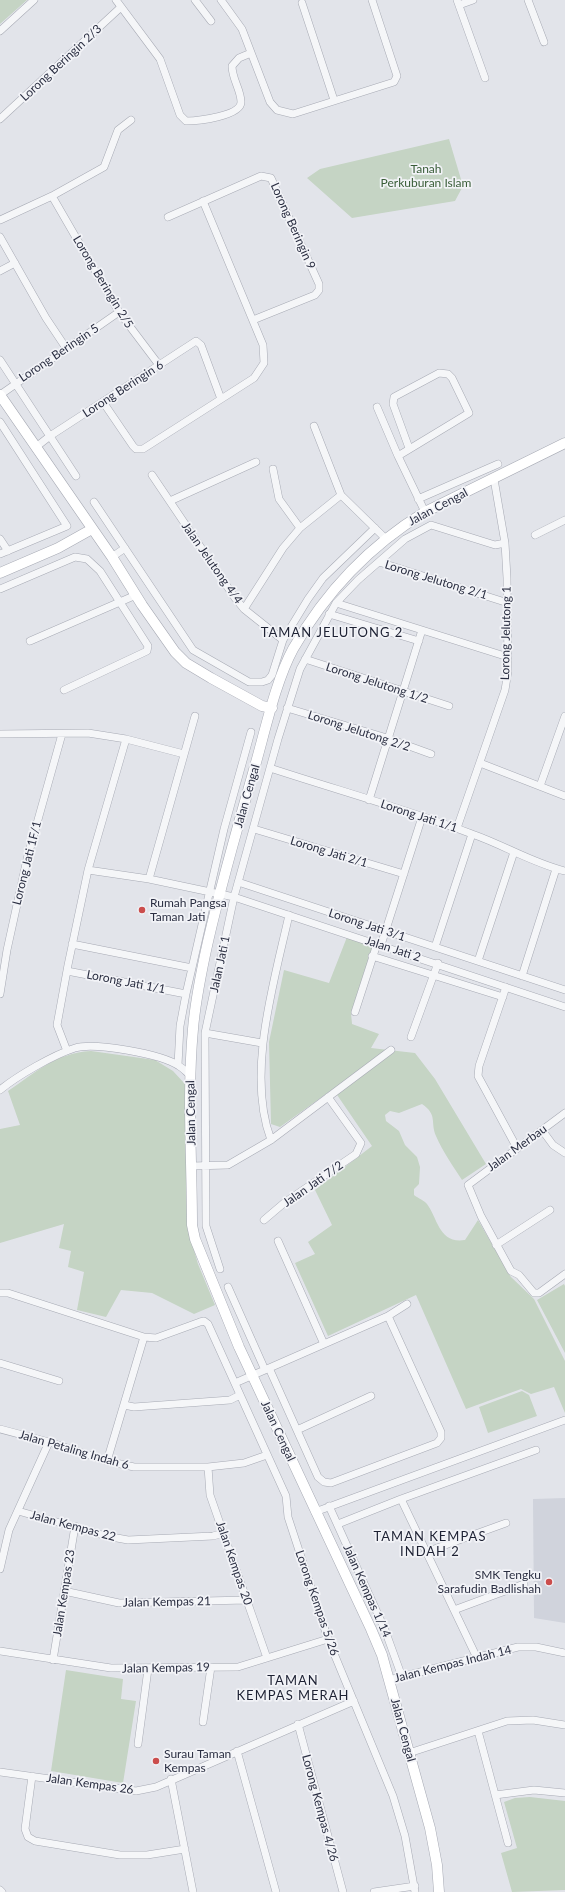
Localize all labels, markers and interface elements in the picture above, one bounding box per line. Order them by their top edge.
street label: Lorong Beringin 2/3 [17,22,105,104]
park label: Tanah Perkuburan Islam [381,162,471,190]
street label: Lorong Beringin 9 [267,180,319,272]
street label: Lorong Beringin 2/5 [70,233,136,331]
street label: Lorong Beringin 5 [16,321,102,385]
street label: Lorong Beringin 6 [80,358,166,420]
street label: Jalan Cengal [406,485,470,529]
street label: Jalan Jelutong 4/4 [178,519,246,607]
street label: Lorong Jelutong 2/1 [383,558,489,602]
street label: Lorong Jelutong 1 [498,586,514,680]
district label: TAMAN JELUTONG 2 [261,625,403,641]
street label: Lorong Jelutong 1/2 [324,660,430,706]
street label: Lorong Jelutong 2/2 [306,708,412,754]
street label: Jalan Cengal [231,763,263,829]
street label: Lorong Jati 1/1 [379,797,459,835]
street label: Lorong Jati 1F/1 [10,819,44,907]
street label: Lorong Jati 2/1 [289,833,369,871]
place label: Rumah Pangsa Taman Jati [150,896,227,924]
marker: Rumah Pangsa Taman Jati [137,905,147,915]
street label: Lorong Jati 3/1 [327,906,407,944]
street label: Jalan Jati 2 [363,933,423,965]
street label: Jalan Jati 1 [207,934,233,994]
street label: Lorong Jati 1/1 [85,967,167,997]
street label: Jalan Cengal [183,1080,199,1146]
street label: Jalan Merbau [484,1121,550,1175]
street label: Jalan Jati 7/2 [280,1158,346,1210]
street label: Jalan Cengal [258,1398,298,1464]
street label: Jalan Petaling Indah 6 [17,1427,131,1473]
street label: Jalan Kempas 22 [29,1508,117,1544]
street label: Jalan Kempas 20 [213,1519,255,1607]
district label: TAMAN KEMPAS INDAH 2 [374,1529,486,1560]
street label: Jalan Kempas 1/14 [340,1542,394,1640]
street label: Jalan Kempas 23 [50,1548,78,1638]
street label: Lorong Kempas 5/26 [292,1548,342,1658]
place label: SMK Tengku Sarafudin Badlishah [438,1568,541,1596]
marker: SMK Tengku Sarafudin Badlishah [544,1577,554,1587]
street label: Jalan Kempas 21 [123,1594,211,1610]
street label: Jalan Kempas Indah 14 [393,1642,513,1686]
street label: Jalan Kempas 19 [122,1660,210,1676]
district label: TAMAN KEMPAS MERAH [237,1673,349,1704]
street label: Jalan Cengal [388,1697,418,1763]
place label: Surau Taman Kempas [164,1747,231,1775]
street label: Lorong Kempas 4/26 [299,1753,341,1863]
marker: Surau Taman Kempas [151,1756,161,1766]
street label: Jalan Kempas 26 [45,1771,135,1797]

